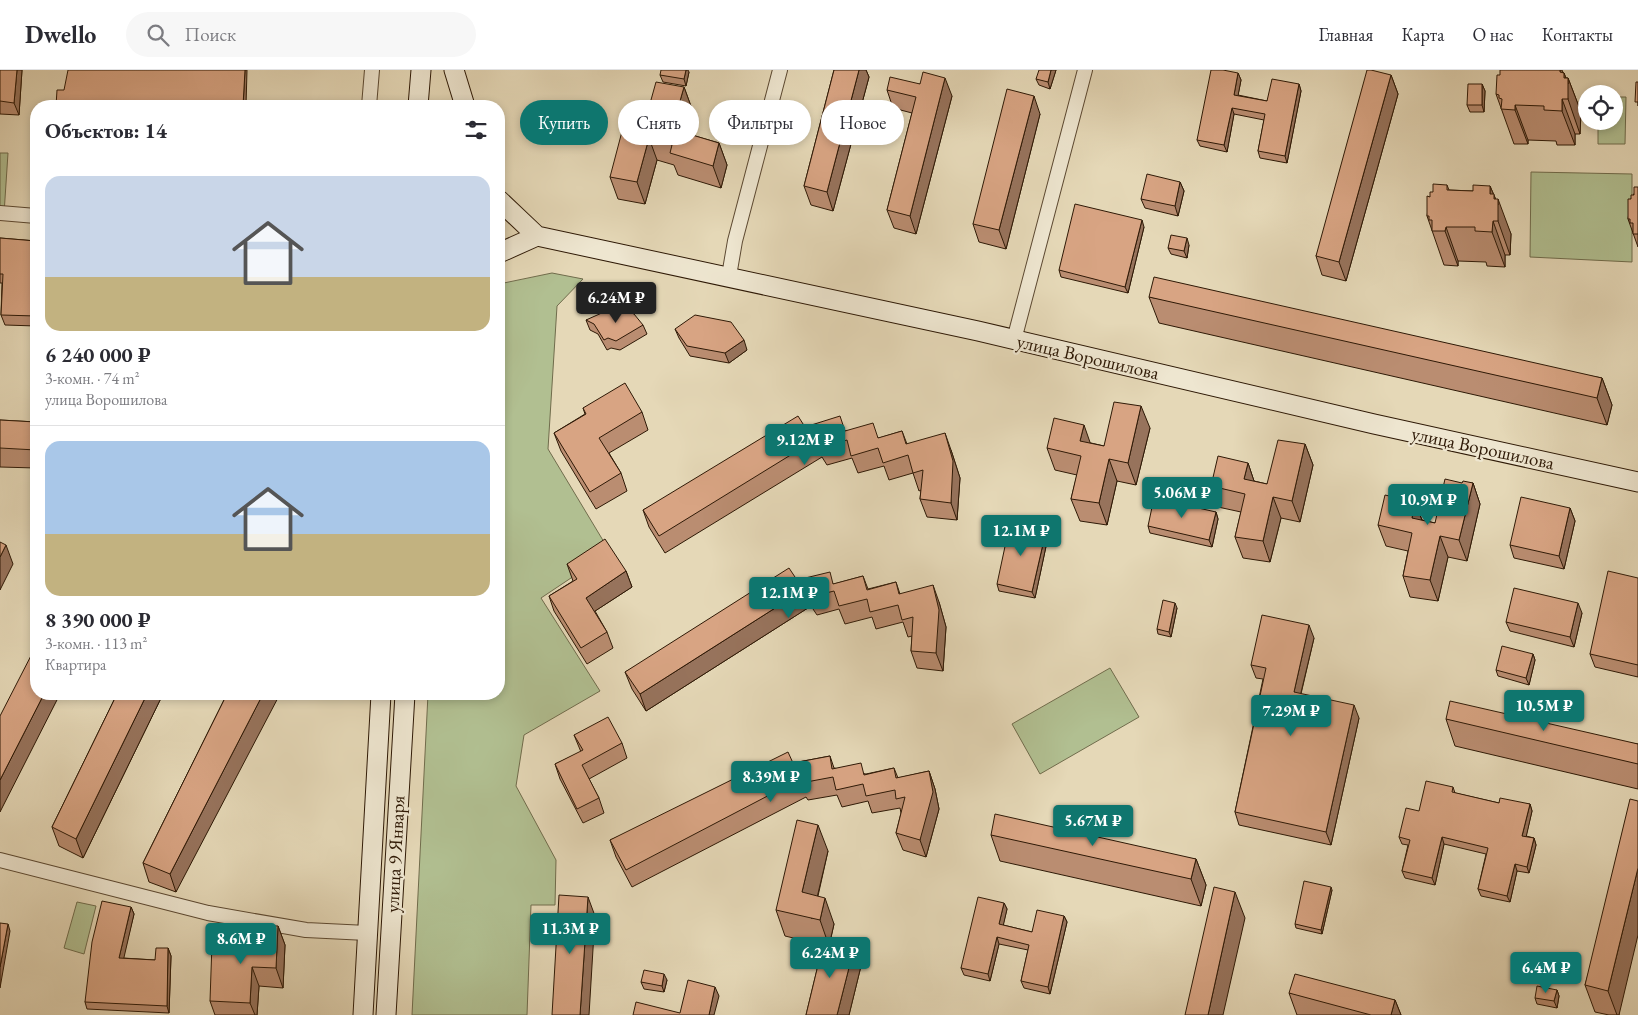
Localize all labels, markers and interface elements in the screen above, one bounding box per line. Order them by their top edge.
search box [126,12,476,57]
text: Dwello [25,19,96,50]
icon: search [144,21,172,49]
text: Поиск [184,22,236,47]
text: Главная [1319,23,1373,46]
text: Карта [1401,23,1444,46]
text: О нас [1472,23,1514,46]
text: Контакты [1542,23,1613,46]
map controls [1578,85,1623,130]
button: locate [1578,85,1623,130]
chip: Купить [520,100,608,145]
chip: Снять [618,100,699,145]
chip: Фильтры [709,100,811,145]
chip: Новое [821,100,904,145]
icon: filters [462,116,490,144]
text: Объектов: 14 [45,117,167,144]
icon: home [223,208,313,298]
pin: 6.24M ₽ [570,282,662,324]
text: 6.24M ₽ [587,287,645,308]
street label: улица Ворошилова [1014,328,1162,386]
text: 6 240 000 ₽ [45,341,151,368]
text: 3-комн. · 74 m² [45,368,140,389]
text: улица Ворошилова [45,389,167,410]
street label: улица Ворошилова [1409,421,1557,475]
pin: 9.12M ₽ [759,424,851,466]
text: 9.12M ₽ [776,429,834,450]
icon: home [223,474,313,564]
pin: 5.06M ₽ [1136,476,1228,519]
text: 5.06M ₽ [1153,482,1211,503]
pin: 10.9M ₽ [1382,484,1474,526]
text: 10.9M ₽ [1399,489,1457,510]
pin: 12.1M ₽ [975,514,1067,557]
text: 12.1M ₽ [992,520,1050,541]
pin: 12.1M ₽ [743,576,835,619]
text: 12.1M ₽ [760,582,818,603]
text: 8 390 000 ₽ [45,606,151,633]
text: 3-комн. · 113 m² [45,633,147,654]
text: Квартира [45,654,106,675]
pin: 10.5M ₽ [1498,690,1590,732]
pin: 7.29M ₽ [1245,694,1337,737]
text: 10.5M ₽ [1515,695,1573,716]
text: 7.29M ₽ [1262,700,1320,721]
pin: 8.39M ₽ [725,760,817,803]
text: 8.39M ₽ [742,766,800,787]
street label: улица 9 Января [379,794,411,913]
pin: 5.67M ₽ [1047,804,1139,847]
text: 5.67M ₽ [1064,810,1122,831]
pin: 11.3M ₽ [524,912,616,955]
text: 11.3M ₽ [541,918,599,939]
pin: 8.6M ₽ [200,922,282,965]
text: 8.6M ₽ [216,928,266,949]
pin: 6.24M ₽ [784,936,876,979]
text: 6.24M ₽ [801,942,859,963]
pin: 6.4M ₽ [1505,952,1587,994]
text: 6.4M ₽ [1521,957,1571,978]

